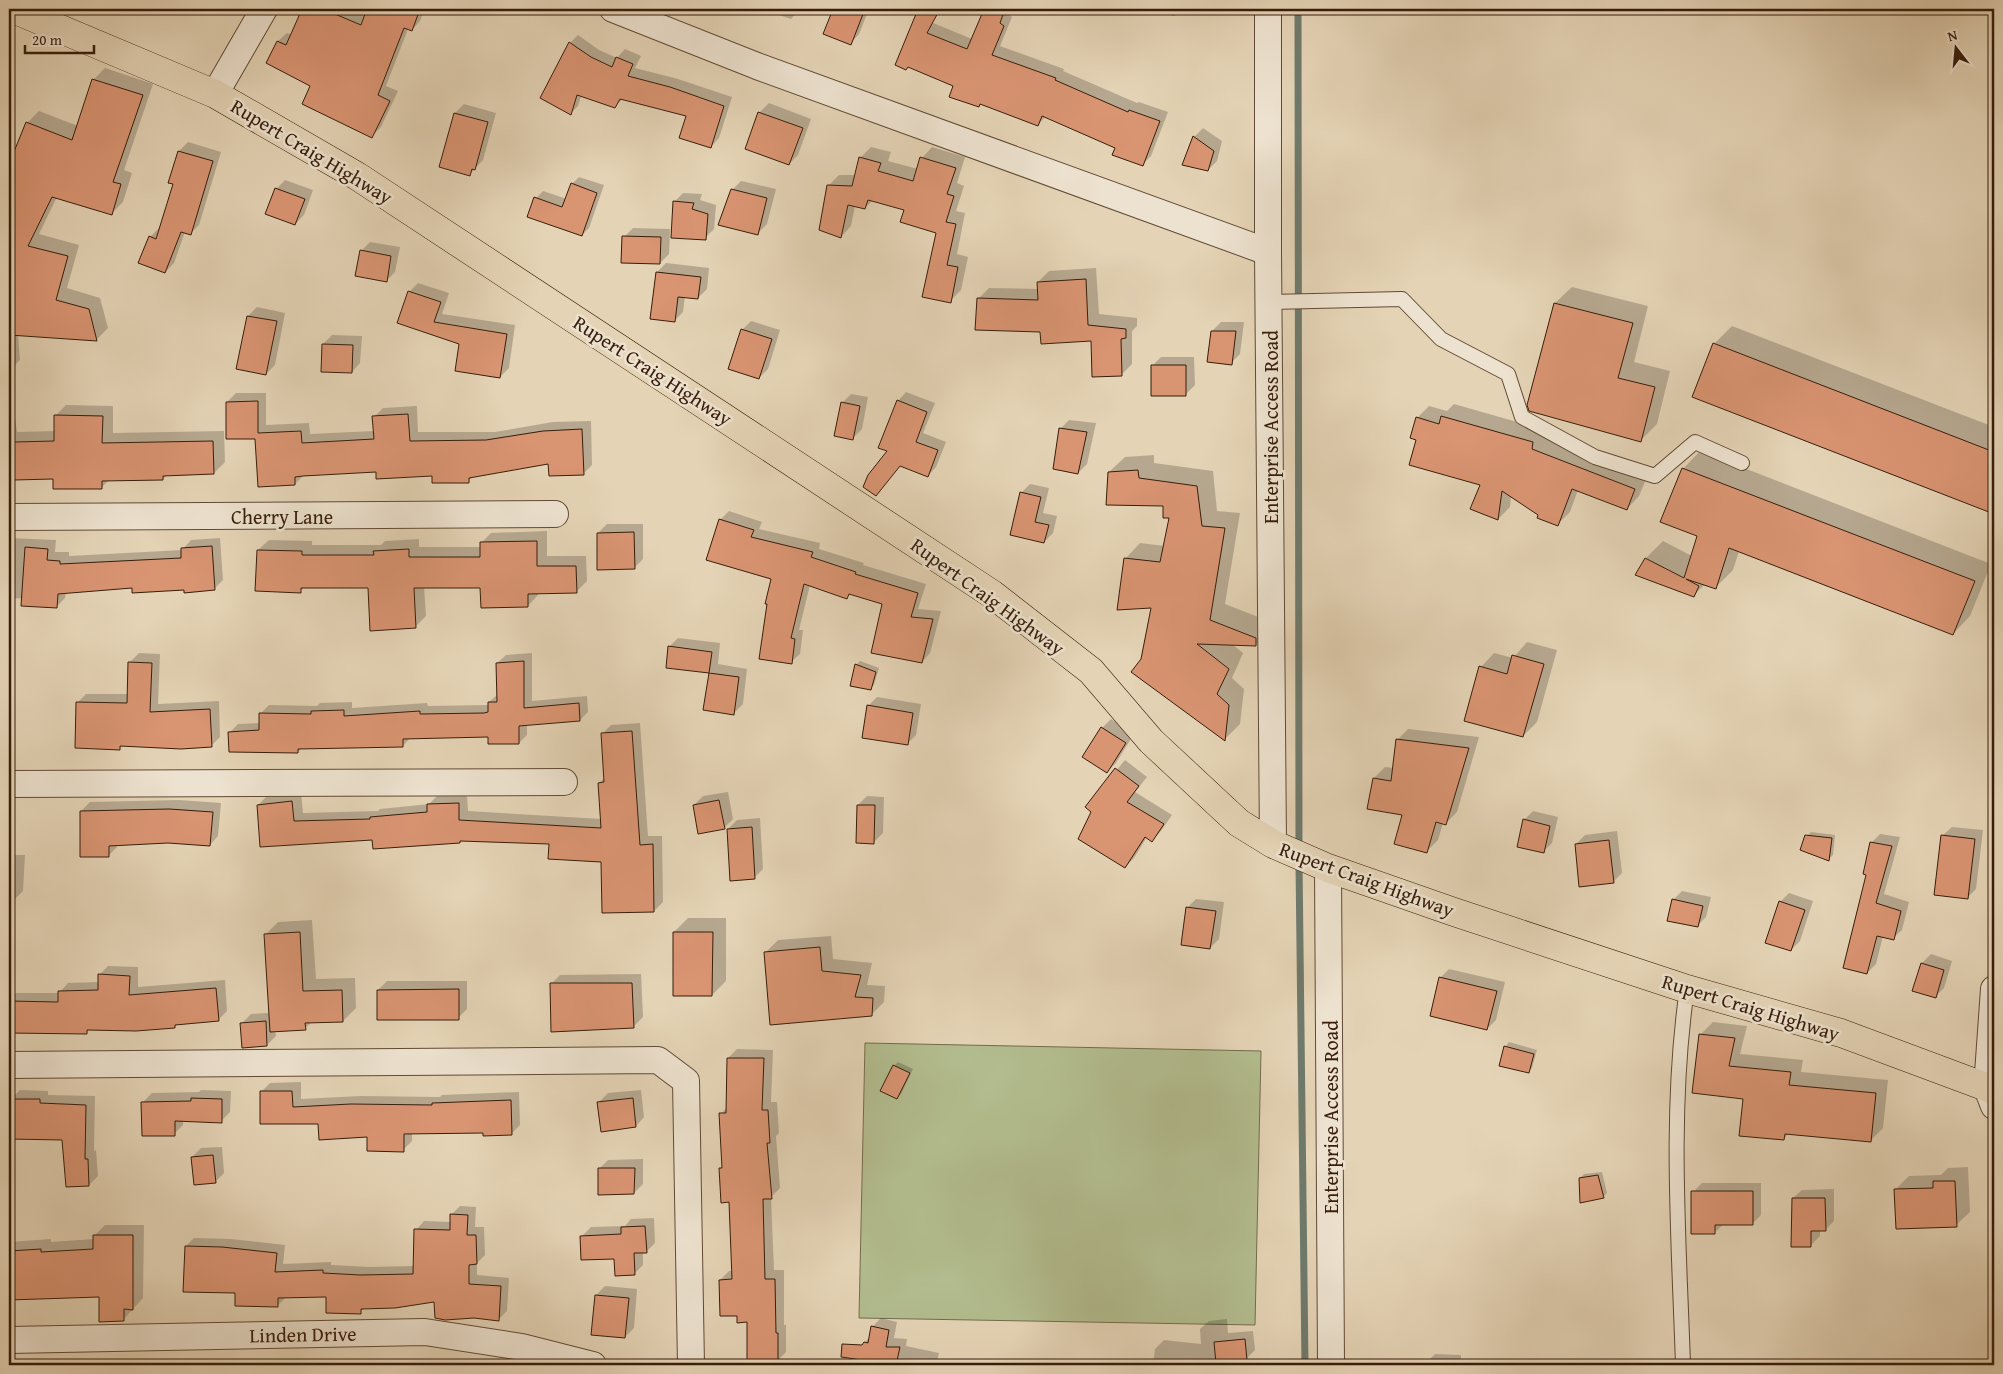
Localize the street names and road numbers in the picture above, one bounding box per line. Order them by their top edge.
street label: Rupert Craig Highway [226,91,398,211]
street label: Rupert Craig Highway [568,308,738,432]
street label: Enterprise Access Road [1256,330,1285,524]
street label: Cherry Lane [231,502,333,531]
street label: Rupert Craig Highway [905,530,1071,662]
street label: Rupert Craig Highway [1276,834,1458,924]
street label: Rupert Craig Highway [1659,966,1843,1048]
street label: Enterprise Access Road [1316,1020,1345,1214]
street label: Linden Drive [249,1319,357,1349]

